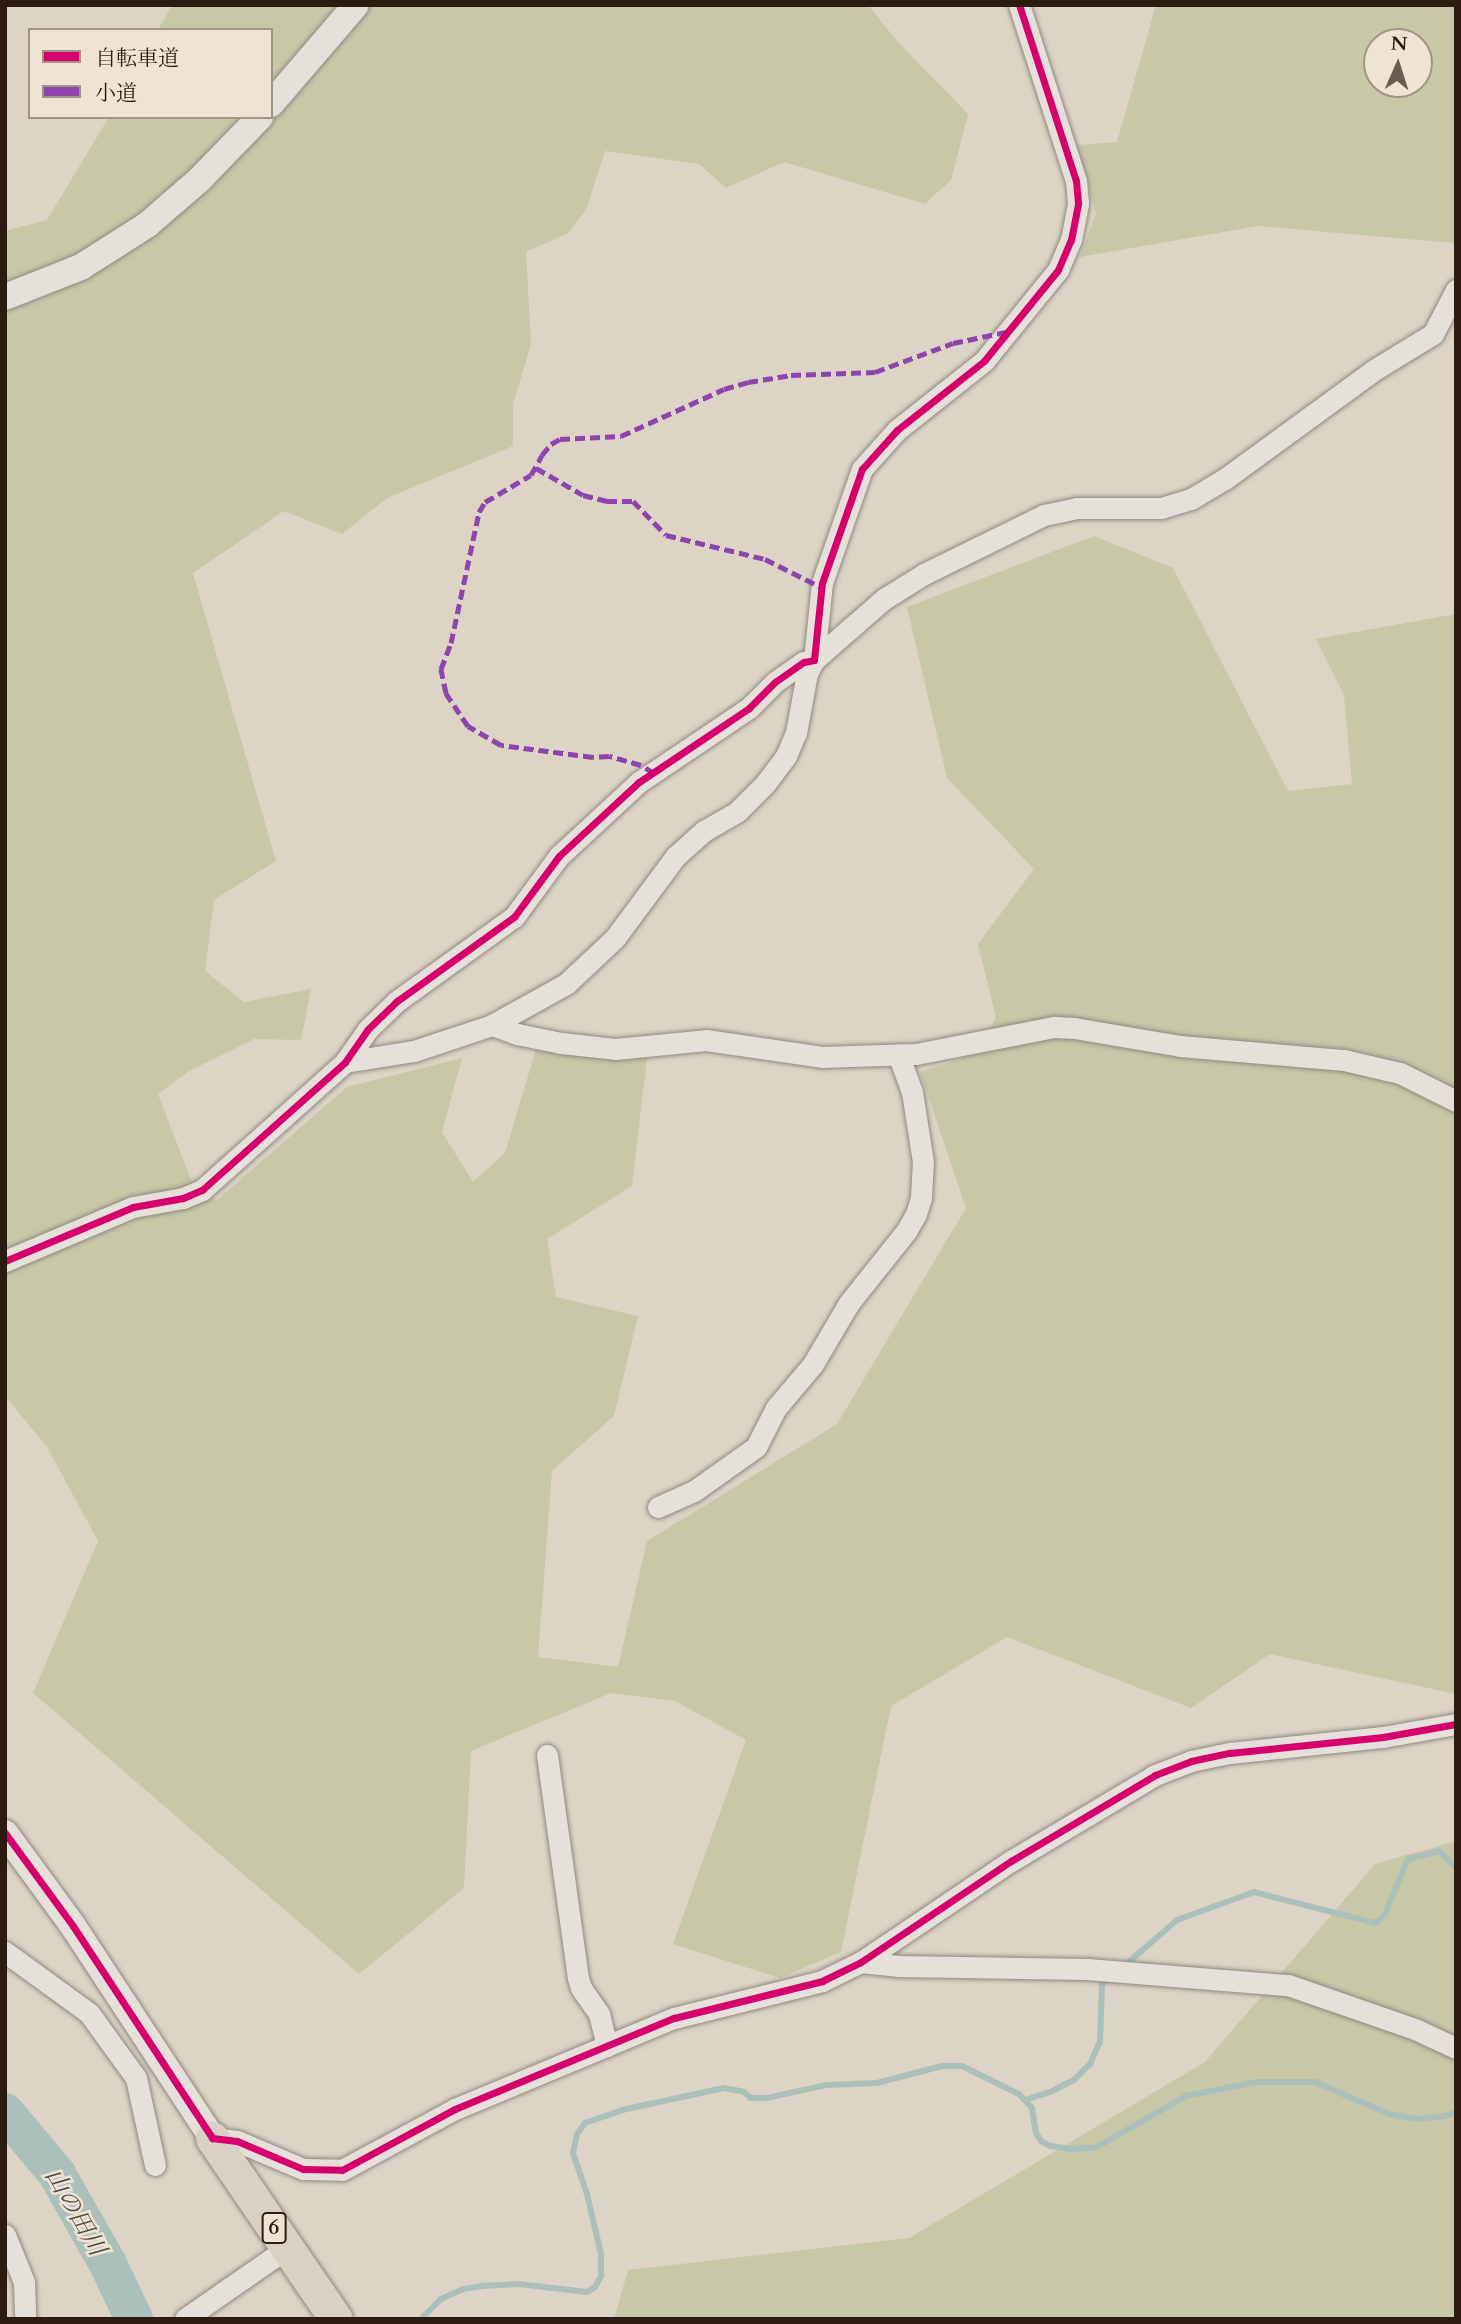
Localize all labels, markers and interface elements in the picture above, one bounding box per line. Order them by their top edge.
legend [28,28,273,119]
north arrow [1363,28,1433,98]
text: N [1390,31,1408,57]
text: 自転車道 [95,44,179,73]
text: 小道 [95,79,137,108]
water label: 山の田川 [39,2163,111,2261]
road number: 6 [260,2210,288,2246]

